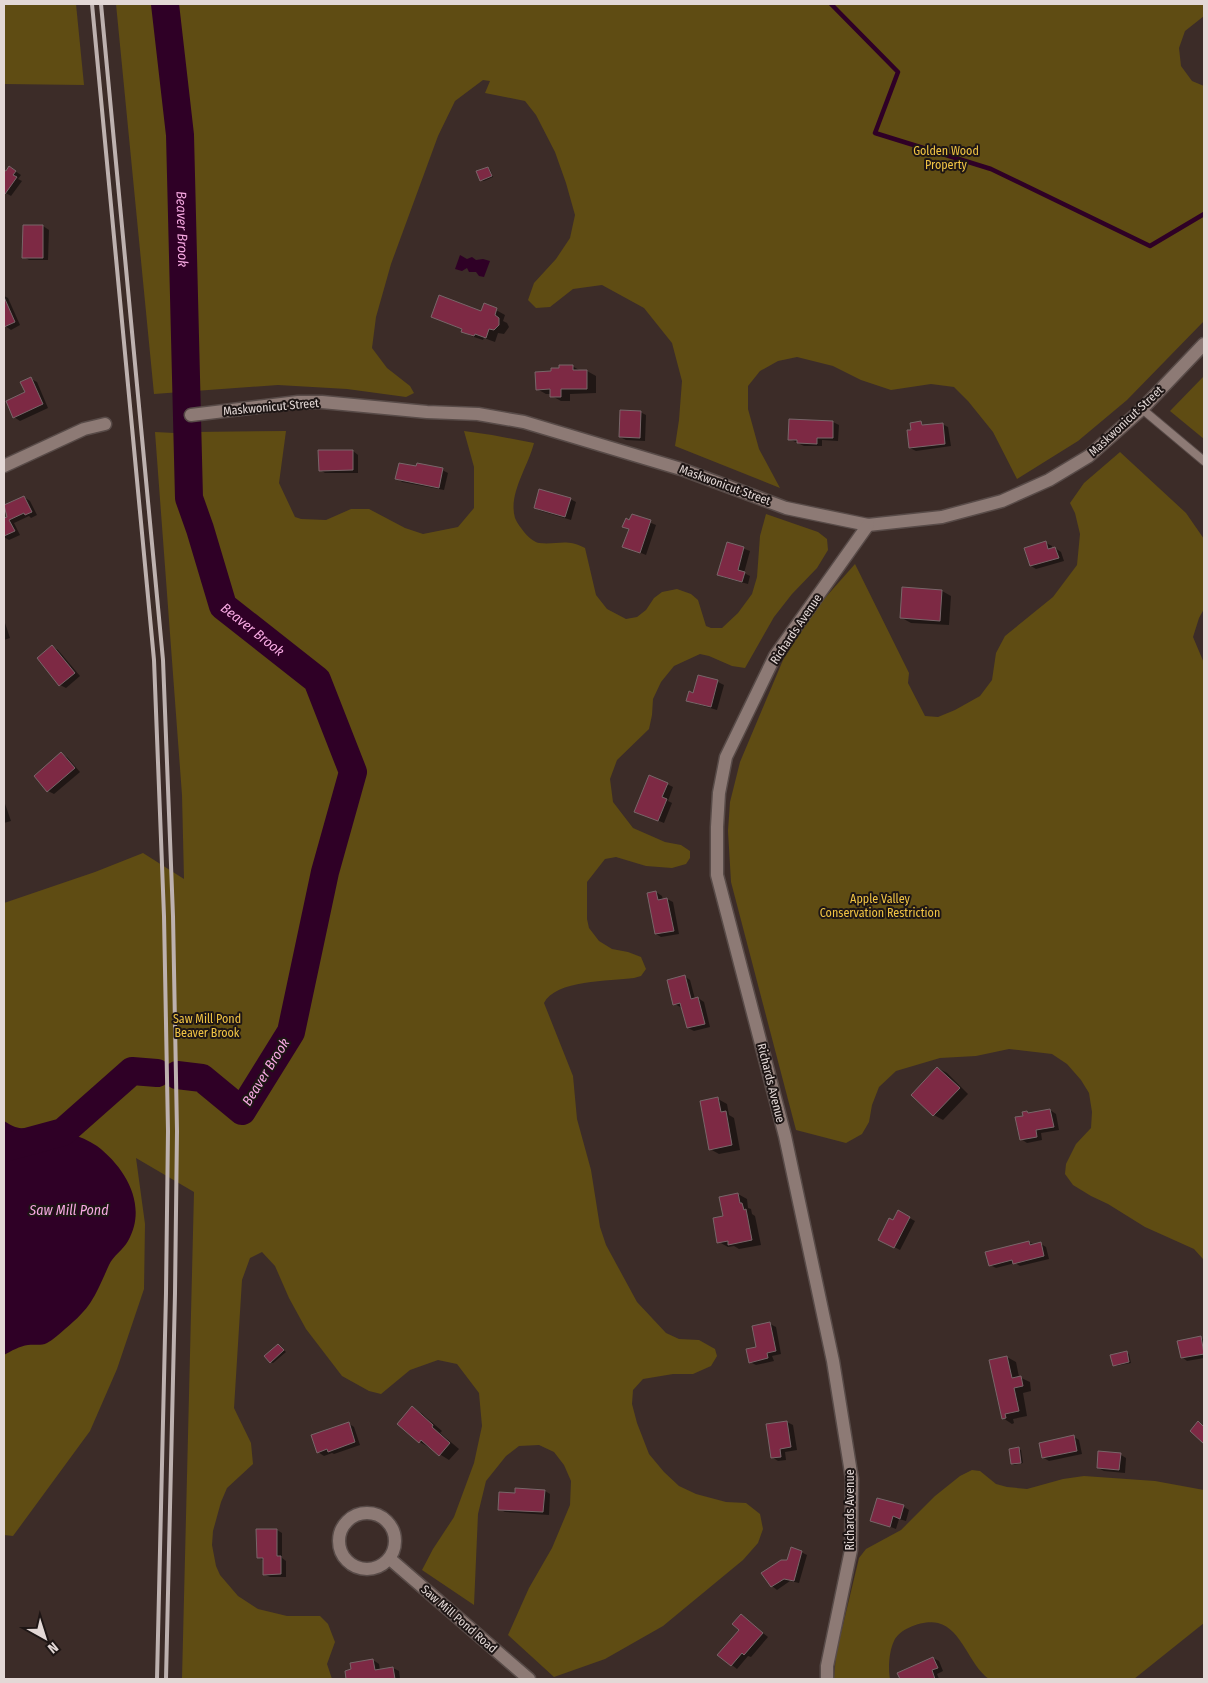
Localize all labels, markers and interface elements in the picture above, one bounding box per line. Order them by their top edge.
park label: Golden Wood Property [913,144,979,172]
water label: Beaver Brook [173,191,192,267]
street label: Maskwonicut Street [1086,383,1166,459]
street label: Maskwonicut Street [223,396,320,418]
street label: Maskwonicut Street [677,462,773,508]
street label: Richards Avenue [767,591,825,667]
water label: Beaver Brook [218,599,288,660]
park label: Apple Valley Conservation Restriction [820,892,940,920]
park label: Saw Mill Pond Beaver Brook [173,1012,241,1040]
water label: Beaver Brook [239,1035,293,1109]
street label: Richards Avenue [754,1042,788,1124]
water label: Saw Mill Pond [28,1202,109,1219]
street label: Richards Avenue [843,1469,857,1551]
street label: Saw Mill Pond Road [418,1582,500,1656]
north arrow [20,1613,70,1663]
text: N [44,1638,61,1657]

